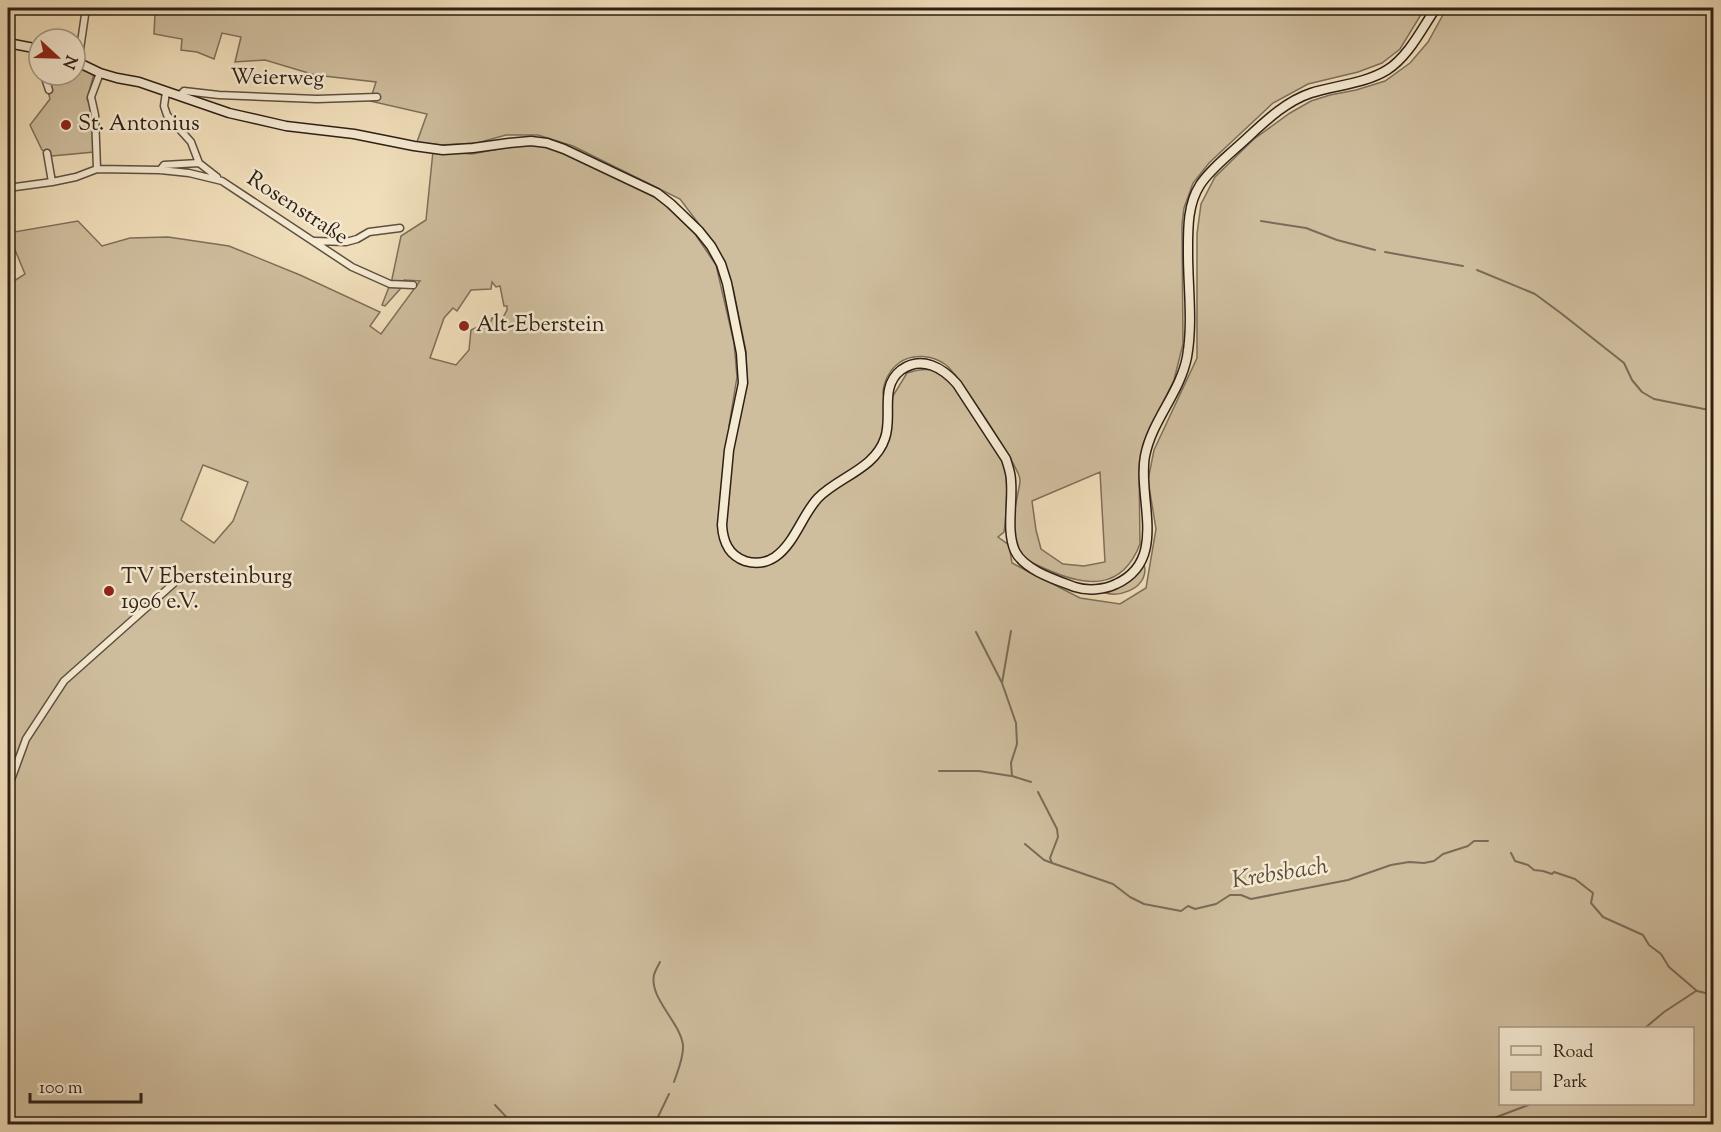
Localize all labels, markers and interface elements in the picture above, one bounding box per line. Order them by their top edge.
north arrow [27,27,87,87]
text: N [55,51,82,72]
street label: Weierweg [230,62,325,96]
place label: St. Antonius [78,109,200,141]
marker: St. Antonius [59,118,73,132]
street label: Rosenstraße [240,164,354,254]
place label: Alt-Eberstein [476,310,605,342]
marker: Alt-Eberstein [457,319,471,333]
place label: TV Ebersteinburg 1906 e.V. [121,562,293,619]
marker: TV Ebersteinburg 1906 e.V. [102,584,116,598]
water label: Krebsbach [1229,850,1331,898]
legend [1499,1027,1694,1105]
text: Road [1553,1040,1593,1066]
scale bar [30,1066,141,1104]
text: Park [1553,1070,1588,1096]
text: 100 m [39,1076,83,1102]

